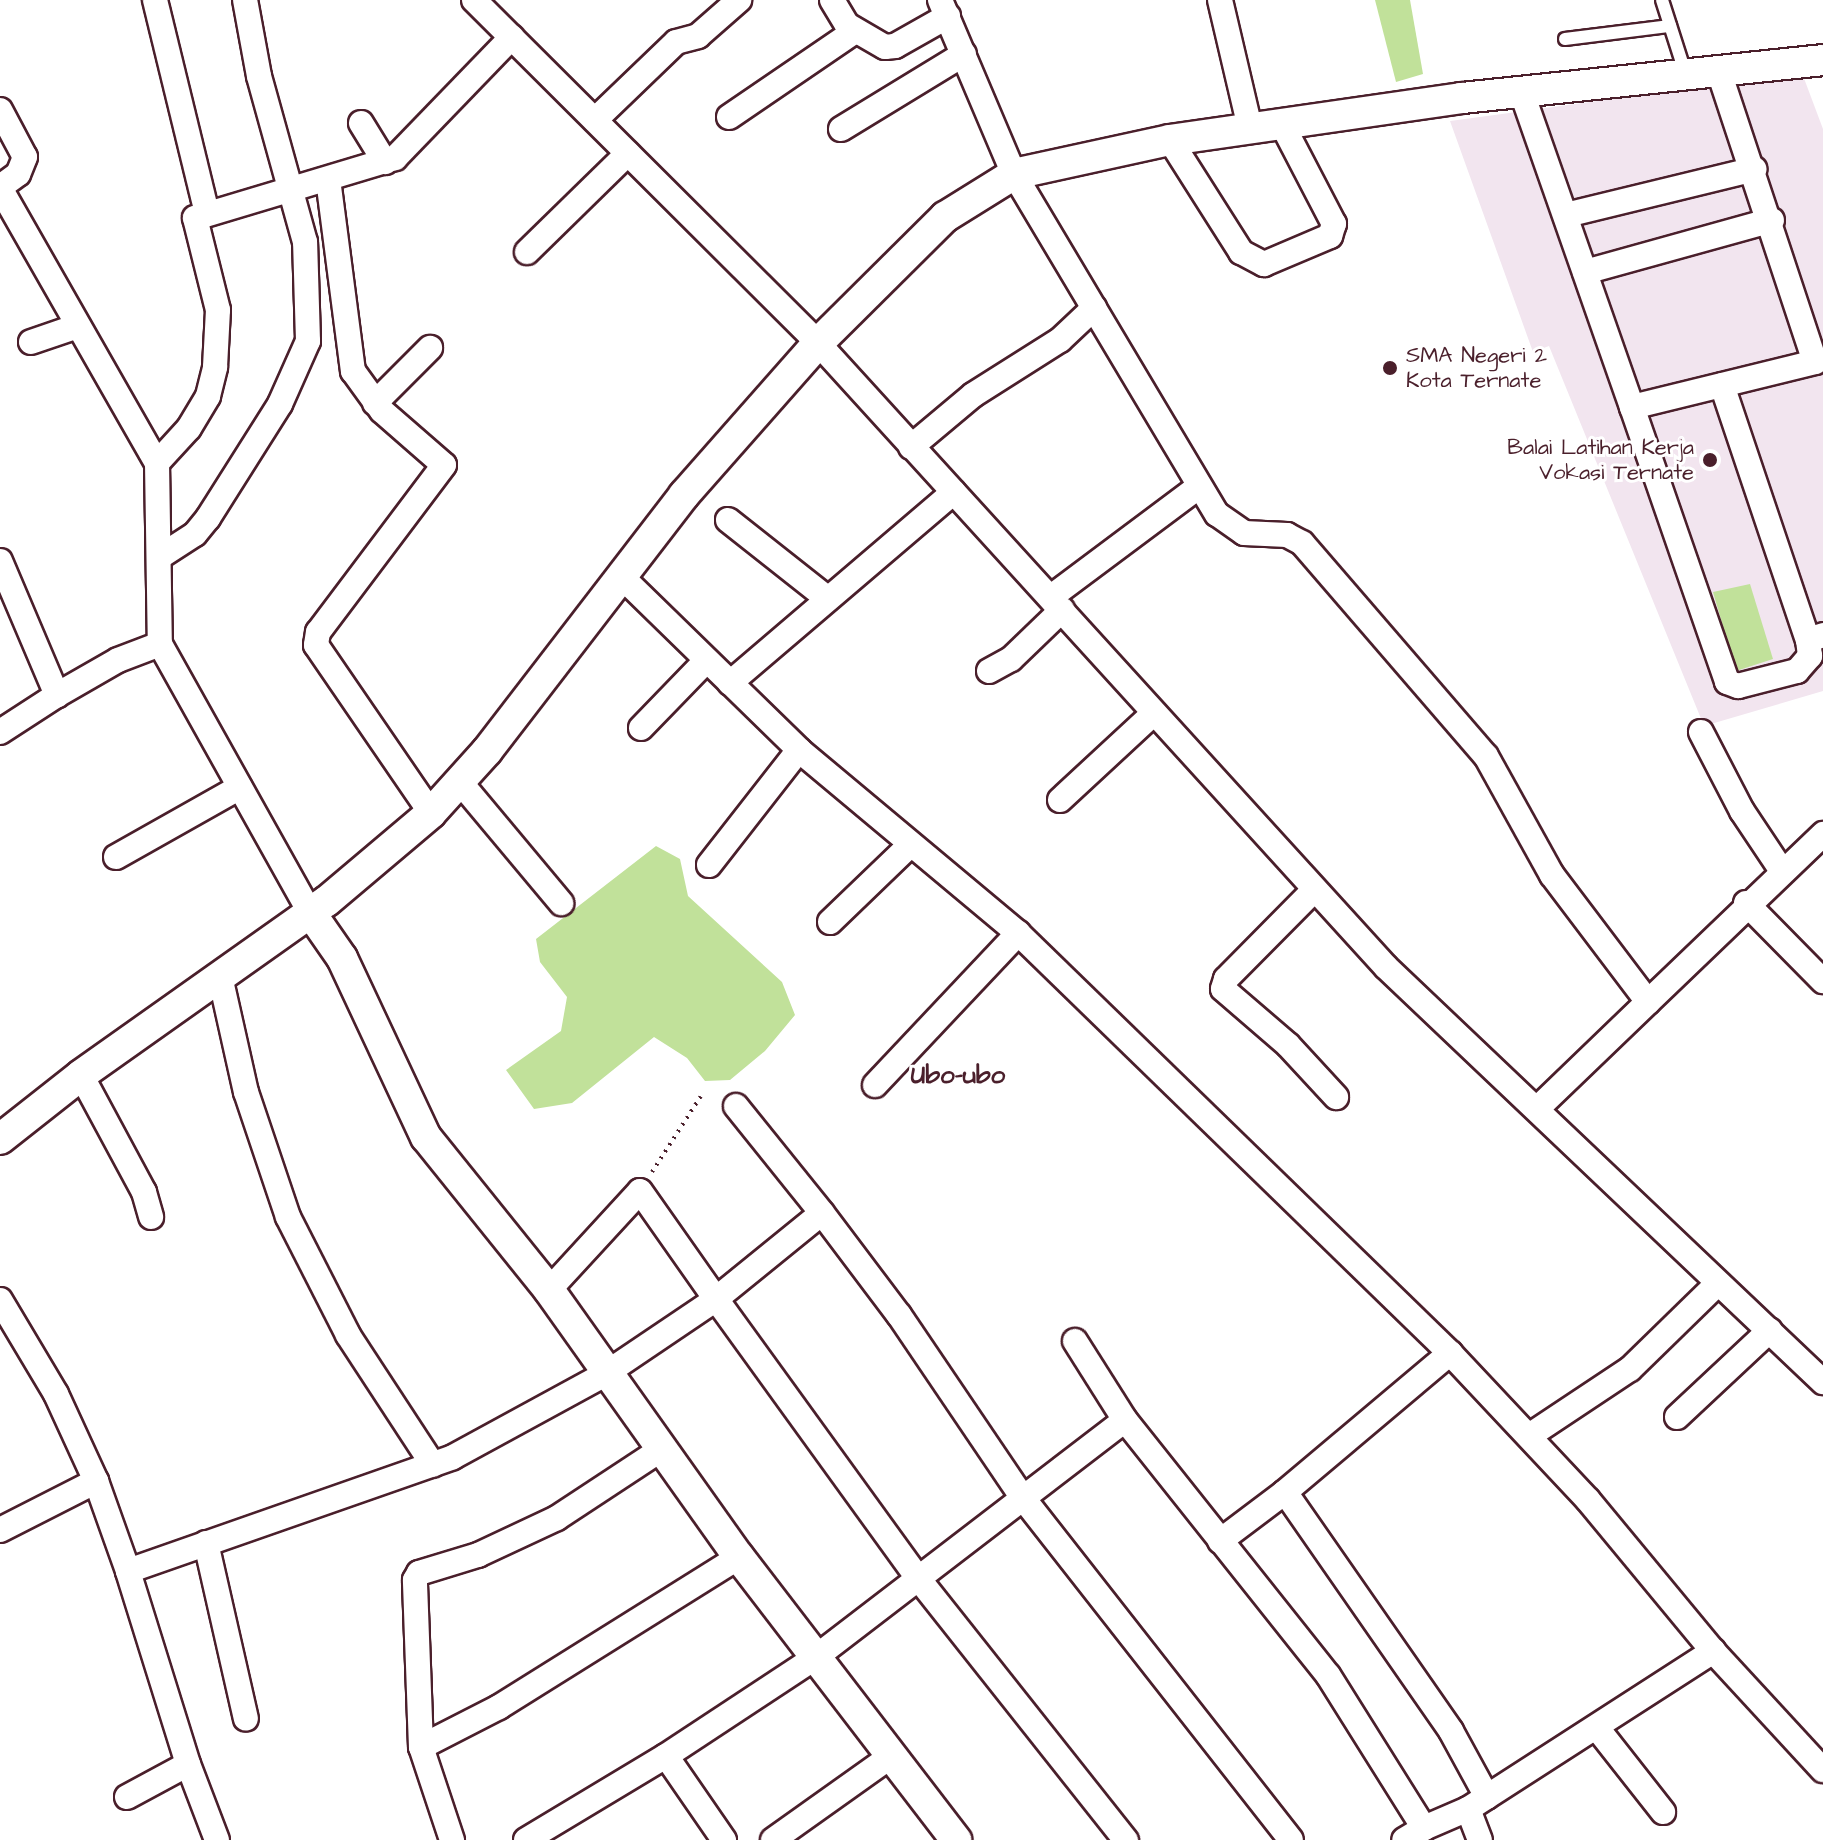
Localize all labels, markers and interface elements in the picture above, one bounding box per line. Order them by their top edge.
place label: SMA Negeri 2 Kota Ternate [1406,342,1547,394]
marker: SMA Negeri 2 Kota Ternate [1381,359,1399,377]
place label: Balai Latihan Kerja Vokasi Ternate [1507,434,1694,486]
marker: Balai Latihan Kerja Vokasi Ternate [1701,451,1719,469]
district label: Ubo-ubo [911,1060,1005,1092]

